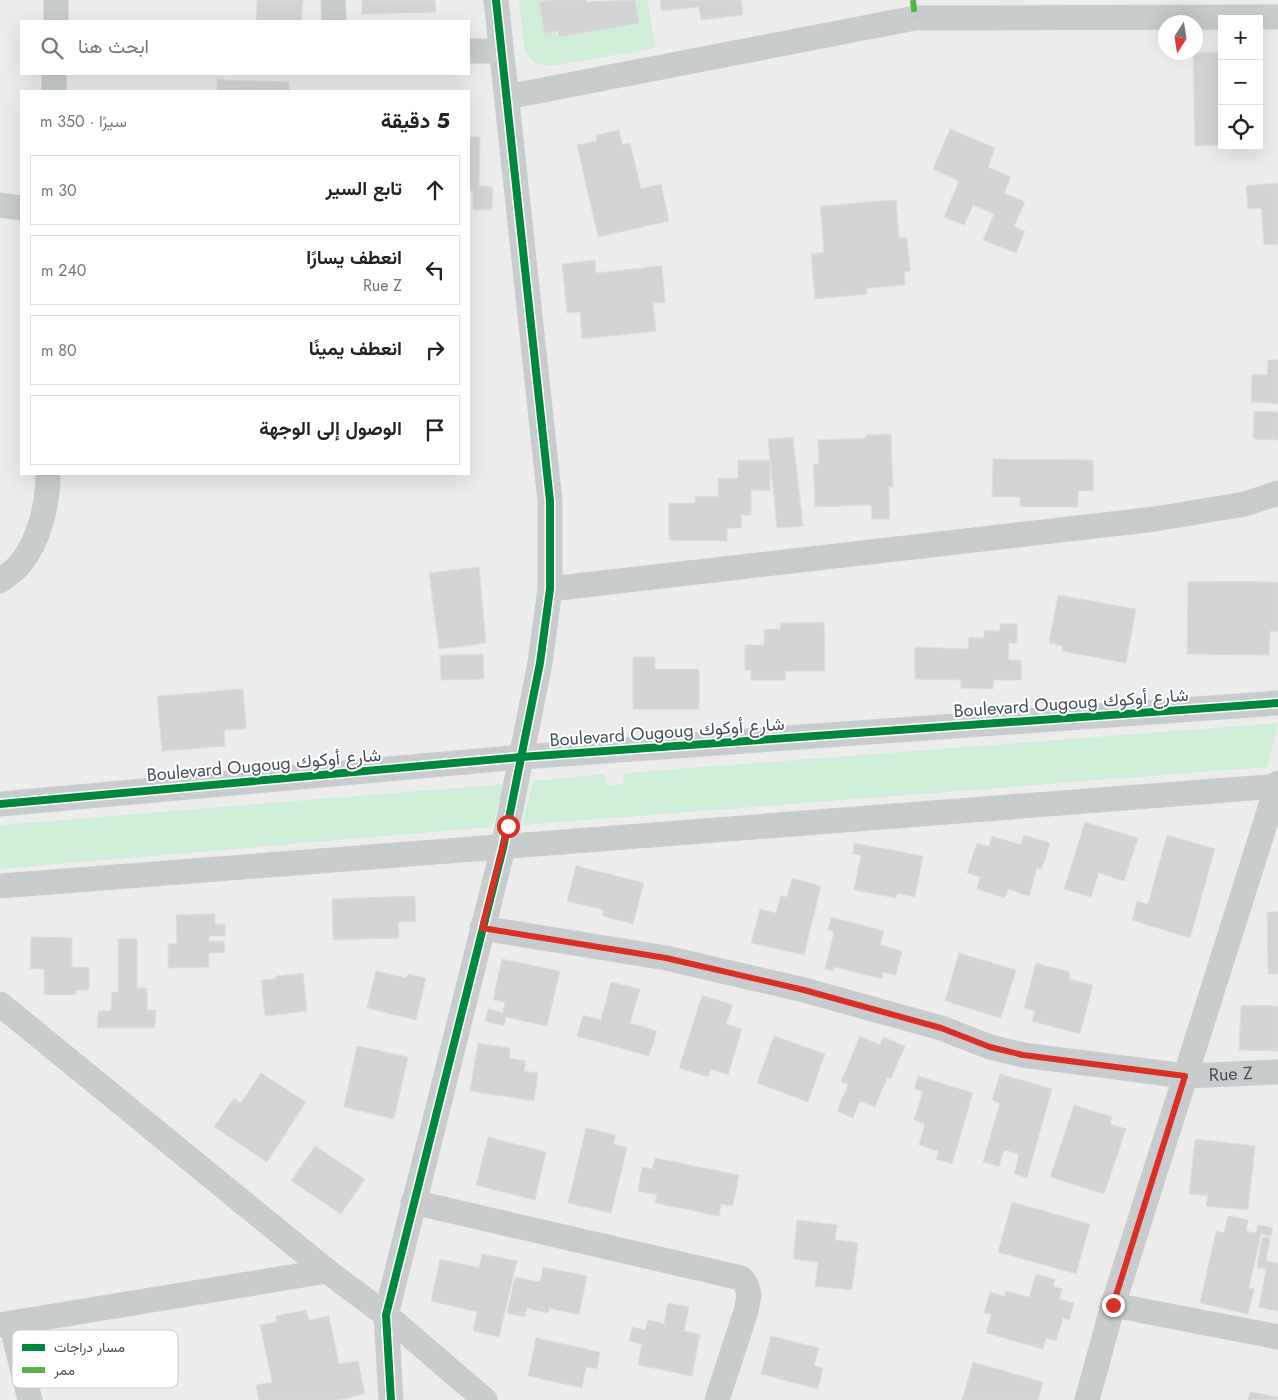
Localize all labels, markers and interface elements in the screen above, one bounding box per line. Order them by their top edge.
north arrow [1158,15,1203,60]
map controls [1218,15,1263,150]
button: + [1218,15,1263,60]
search box [20,20,470,75]
text: ابحث هنا [78,33,149,60]
icon: search [38,34,66,62]
button: − [1218,60,1263,105]
button: locate [1218,105,1263,150]
text: 5 دقيقة [381,106,450,136]
text: سيرًا · 350 m [40,110,127,133]
text: تابع السير [325,175,402,202]
icon: ahead [421,176,449,204]
text: 30 m [41,179,77,202]
text: انعطف يسارًا [306,244,402,271]
icon: left [421,256,449,284]
text: 240 m [41,259,86,282]
text: Rue Z [363,274,402,297]
text: انعطف يمينًا [309,335,402,362]
icon: right [421,336,449,364]
text: 80 m [41,339,77,362]
text: الوصول إلى الوجهة [259,415,402,442]
icon: arrive [421,416,449,444]
street label: Boulevard Ougoug شارع أوكوك [953,682,1189,724]
street label: Boulevard Ougoug شارع أوكوك [549,711,785,753]
street label: Boulevard Ougoug شارع أوكوك [146,742,382,788]
route start [497,815,520,838]
street label: Rue Z [1208,1060,1254,1088]
route end [1102,1294,1125,1317]
legend [12,1330,178,1388]
text: مسار دراجات [54,1337,125,1357]
text: ممر [53,1360,75,1380]

